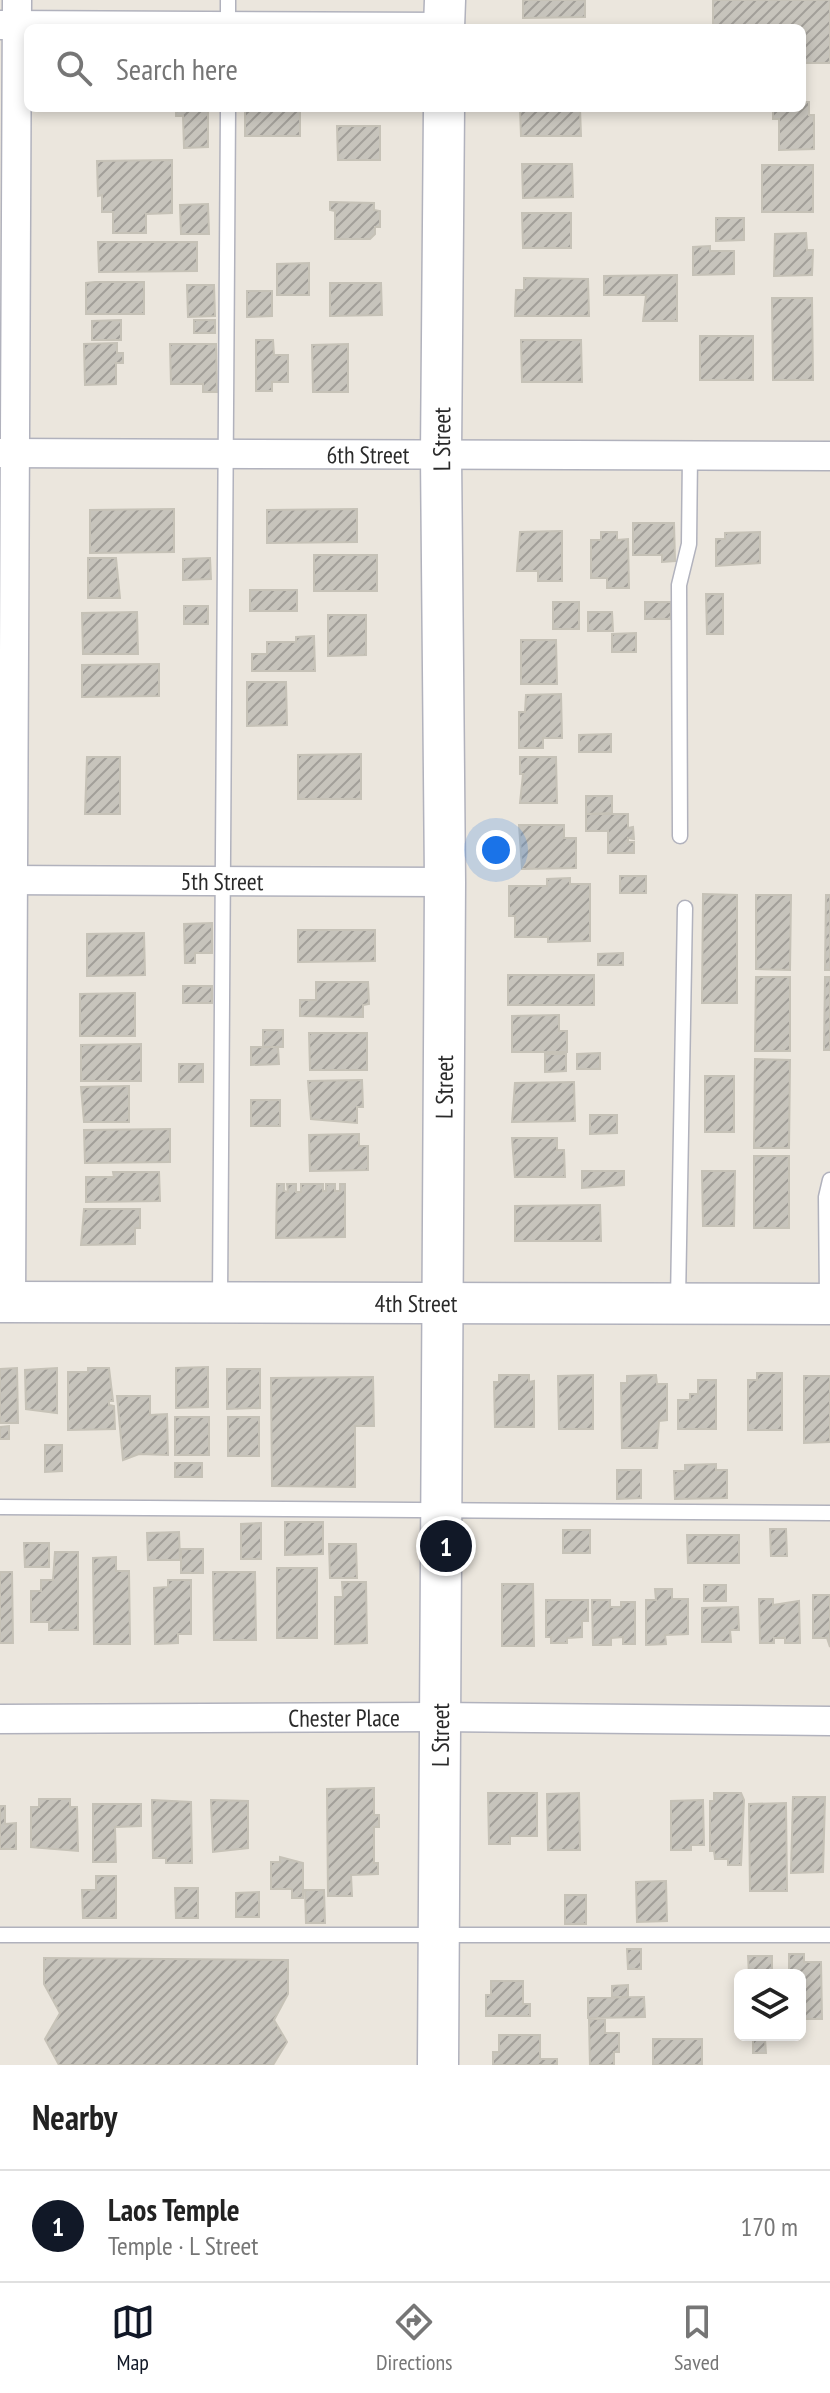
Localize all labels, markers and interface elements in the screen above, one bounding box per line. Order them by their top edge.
search box [24,24,806,112]
icon: search [52,46,96,90]
text: Search here [116,49,238,88]
street label: L Street [425,407,457,471]
street label: 6th Street [327,439,410,470]
your location [476,830,516,870]
street label: 5th Street [181,865,264,897]
street label: L Street [428,1055,459,1119]
street label: 4th Street [375,1287,458,1319]
pin: 1 [420,1516,472,1576]
street label: Chester Place [288,1702,400,1733]
street label: L Street [424,1703,456,1767]
map controls [734,1969,806,2041]
button: layers [734,1969,806,2041]
text: Nearby [32,2095,117,2139]
text: Laos Temple [108,2190,240,2229]
text: 1 [52,2210,64,2243]
text: 170 m [740,2210,798,2243]
text: Temple · L Street [108,2229,259,2262]
tab: Map [111,2300,155,2376]
tab: Directions [376,2300,453,2376]
tab: Saved [674,2300,719,2376]

